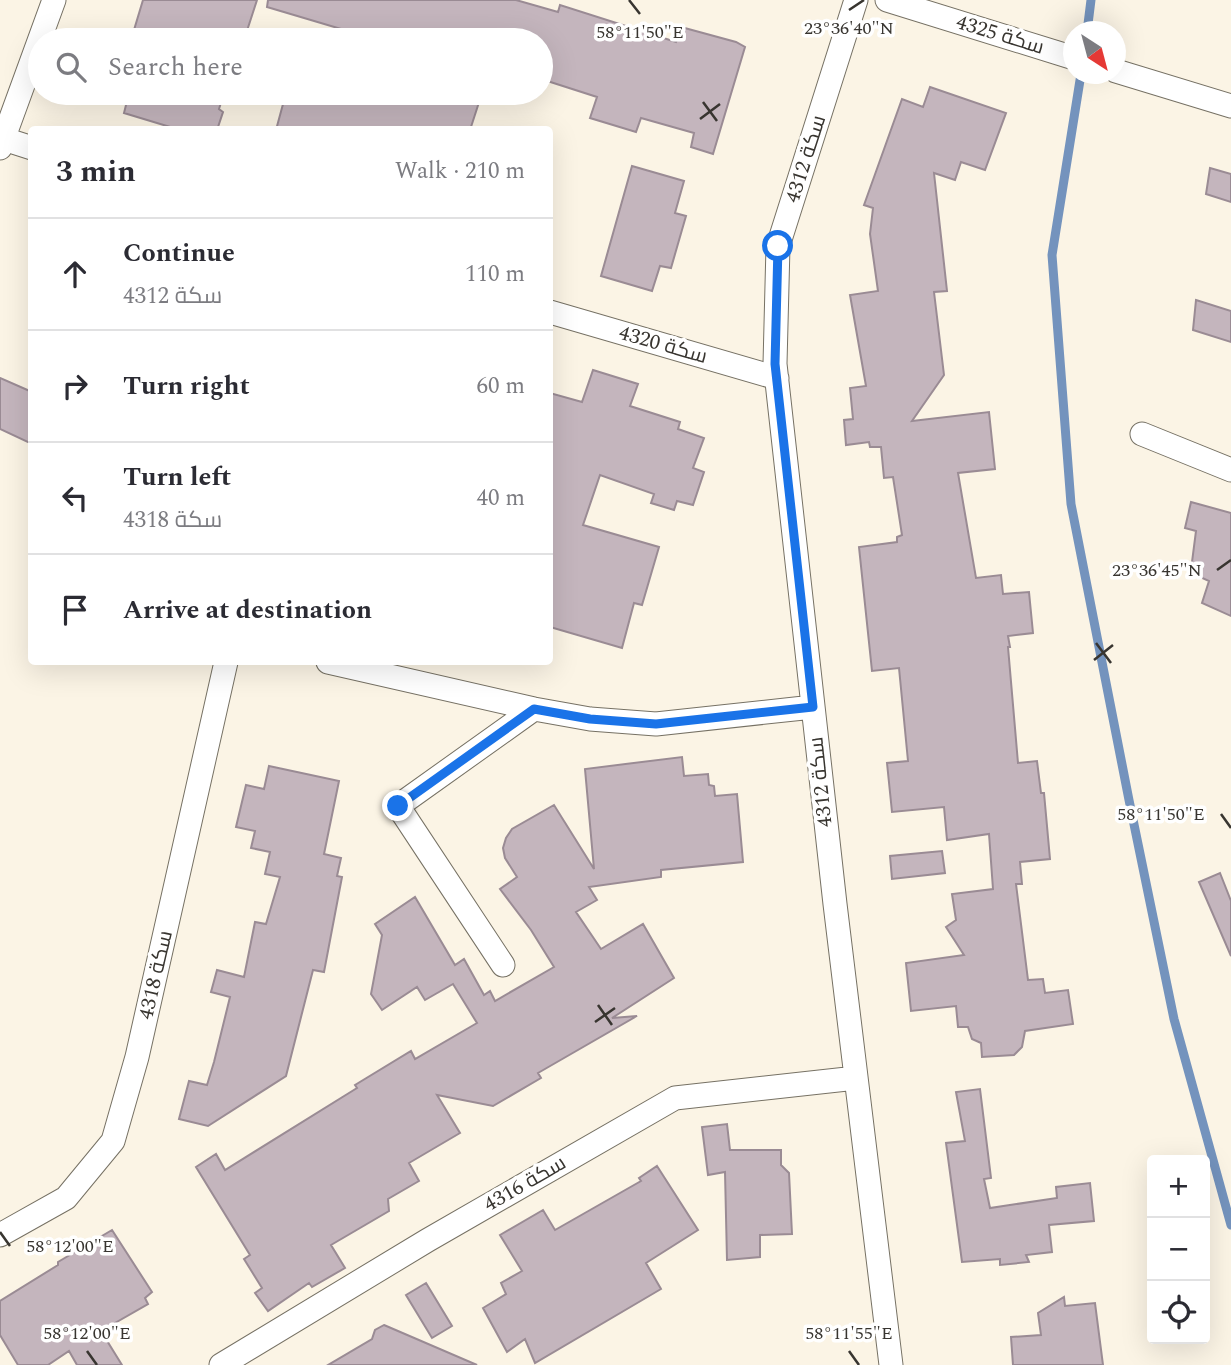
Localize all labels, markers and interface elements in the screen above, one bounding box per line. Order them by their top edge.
street label: سكة 4325 [952,6,1048,64]
text: 23°36'40"N [804,15,894,42]
text: 58°11'50"E [596,19,684,46]
north arrow [1063,21,1126,84]
search box [28,28,553,105]
text: Search here [108,47,243,87]
icon: search [52,48,90,86]
street label: سكة 4312 [777,111,835,207]
text: 3 min [56,149,136,195]
text: Walk · 210 m [395,154,525,189]
route start [762,230,793,261]
text: Continue [123,233,235,273]
icon: ahead [56,255,94,293]
text: 110 m [465,257,525,292]
text: سكة 4312 [123,279,222,314]
street label: سكة 4320 [615,317,711,373]
text: Turn right [123,366,250,406]
icon: right [56,367,94,405]
text: 60 m [476,369,525,404]
text: Turn left [123,457,231,497]
icon: left [56,479,94,517]
text: 40 m [476,481,525,516]
text: سكة 4318 [123,503,222,538]
text: 23°36'45"N [1112,557,1202,584]
text: Arrive at destination [123,590,372,630]
icon: arrive [56,591,94,629]
street label: سكة 4312 [800,735,842,829]
route end [382,790,413,821]
text: 58°11'50"E [1117,801,1205,828]
street label: سكة 4318 [130,927,182,1023]
street label: سكة 4316 [478,1147,572,1221]
map controls [1147,1155,1210,1344]
button: + [1147,1155,1210,1218]
button: − [1147,1218,1210,1281]
text: 58°12'00"E [26,1233,114,1260]
button: locate [1147,1281,1210,1344]
text: 58°12'00"E [43,1320,131,1347]
text: 58°11'55"E [805,1320,893,1347]

